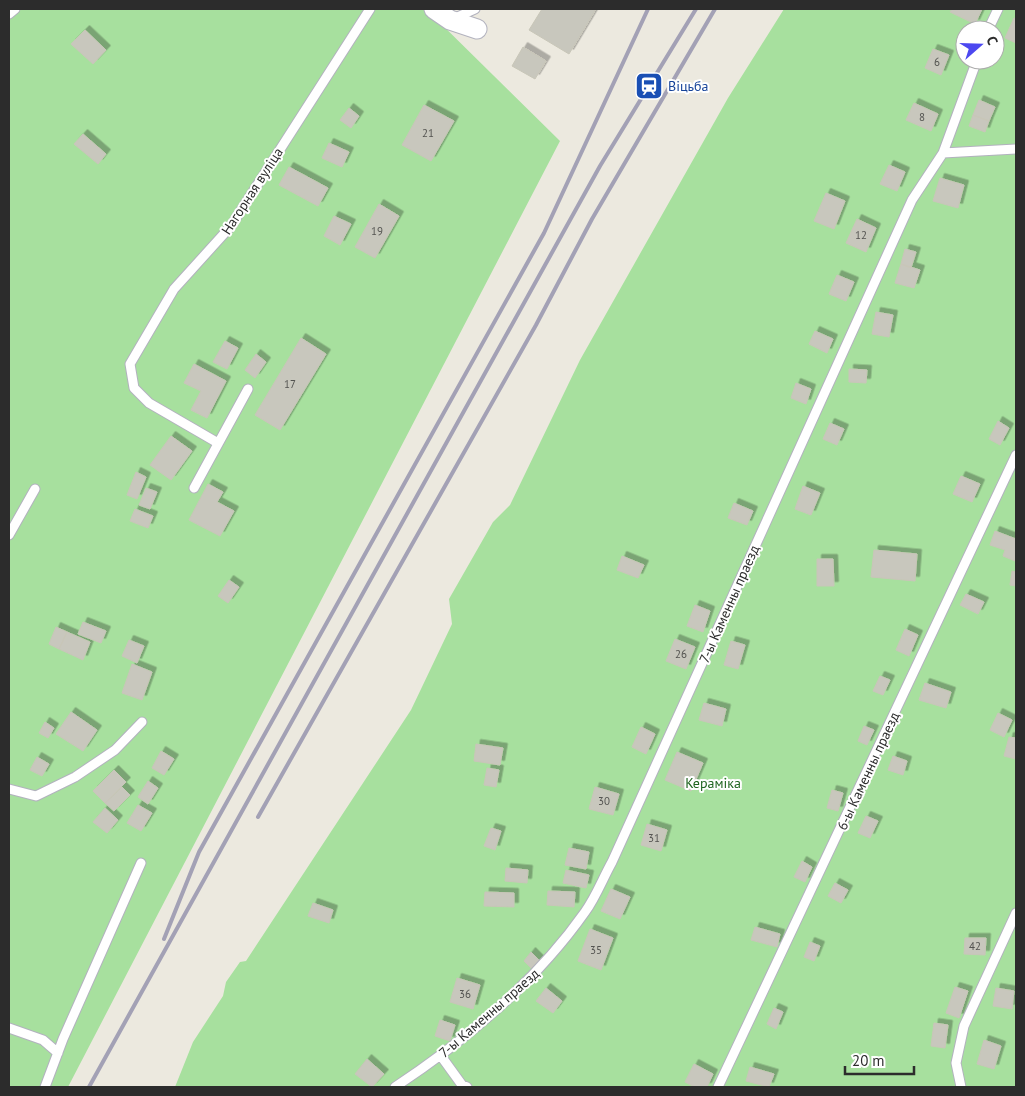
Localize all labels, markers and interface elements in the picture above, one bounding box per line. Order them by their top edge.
north arrow [955,20,1005,70]
text: С [982,34,1002,47]
house number: 6 [934,55,940,69]
station icon: Віцьба [634,71,664,101]
place label: Віцьба [668,77,709,95]
house number: 8 [919,110,925,124]
house number: 21 [422,126,434,140]
street label: Нагорная вуліца [217,144,287,238]
house number: 19 [371,224,383,238]
house number: 12 [855,228,867,242]
house number: 17 [284,377,296,391]
street label: 7-ы Каменны праезд [695,542,763,666]
house number: 26 [675,647,687,661]
street label: 6-ы Каменны праезд [833,709,903,833]
park label: Кераміка [685,774,741,792]
house number: 30 [598,794,610,808]
house number: 31 [648,831,660,845]
house number: 42 [969,939,981,953]
house number: 35 [590,943,602,957]
street label: 7-ы Каменны праезд [435,964,543,1062]
house number: 36 [459,987,471,1001]
scale bar [845,1044,914,1076]
text: 20 m [852,1051,885,1070]

